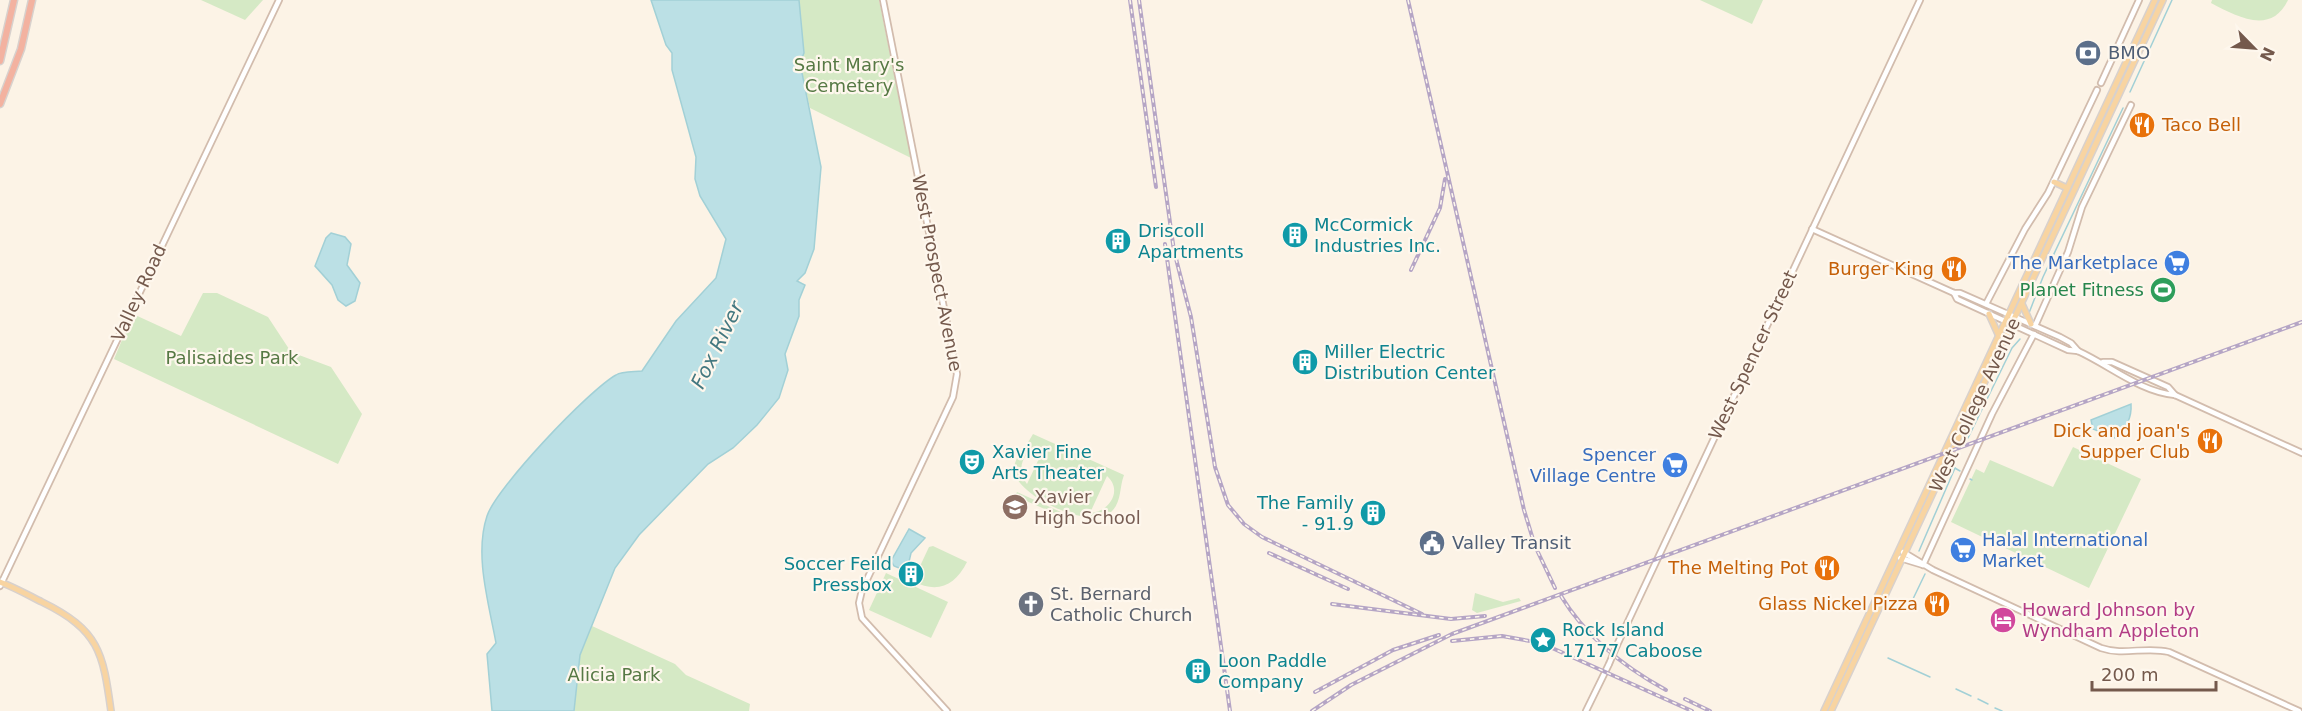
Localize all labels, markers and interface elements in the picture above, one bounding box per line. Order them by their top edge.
north arrow [2224,18,2284,78]
bank icon: BMO [2073,38,2103,68]
place label: BMO [2108,42,2150,63]
text: N [2256,44,2279,64]
park label: Saint Mary's Cemetery [794,54,904,96]
restaurant icon: Taco Bell [2127,110,2157,140]
place label: Taco Bell [2161,114,2241,135]
street label: West Prospect Avenue [908,173,967,373]
place label: McCormick Industries Inc. [1314,214,1441,256]
place label: Driscoll Apartments [1138,220,1244,262]
building icon: McCormick Industries Inc. [1280,220,1310,250]
building icon: Driscoll Apartments [1103,226,1133,256]
street label: Valley Road [107,241,170,345]
supermarket icon: The Marketplace [2162,248,2192,278]
place label: The Marketplace [2007,252,2158,273]
restaurant icon: Burger King [1939,254,1969,284]
place label: Burger King [1828,258,1934,279]
street label: West Spencer Street [1704,267,1801,443]
sports icon: Planet Fitness [2148,275,2178,305]
place label: Planet Fitness [2020,279,2144,300]
water label: Fox River [686,296,749,392]
street label: West College Avenue [1925,314,2024,495]
place label: Miller Electric Distribution Center [1324,341,1496,383]
park label: Palisaides Park [166,347,299,368]
building icon: Miller Electric Distribution Center [1290,347,1320,377]
place label: Dick and joan's Supper Club [2053,420,2190,462]
restaurant icon: Dick and joan's Supper Club [2195,426,2225,456]
place label: Xavier Fine Arts Theater [992,441,1105,483]
place label: Spencer Village Centre [1530,444,1657,486]
theatre icon: Xavier Fine Arts Theater [957,447,987,477]
supermarket icon: Spencer Village Centre [1660,450,1690,480]
place label: Xavier High School [1034,486,1141,528]
school or university icon: Xavier High School [1000,492,1030,522]
place label: The Family - 91.9 [1256,492,1354,534]
building icon: The Family - 91.9 [1358,498,1388,528]
public building icon: Valley Transit [1417,528,1447,558]
place label: Halal International Market [1982,529,2148,571]
place label: Valley Transit [1452,532,1571,553]
supermarket icon: Halal International Market [1948,535,1978,565]
place label: Soccer Feild Pressbox [784,553,892,595]
restaurant icon: The Melting Pot [1812,553,1842,583]
place label: The Melting Pot [1667,557,1808,578]
building icon: Soccer Feild Pressbox [896,559,926,589]
place label: St. Bernard Catholic Church [1050,583,1192,625]
church icon: St. Bernard Catholic Church [1016,589,1046,619]
restaurant icon: Glass Nickel Pizza [1922,589,1952,619]
place label: Glass Nickel Pizza [1758,593,1918,614]
place label: Howard Johnson by Wyndham Appleton [2022,599,2199,641]
hotel icon: Howard Johnson by Wyndham Appleton [1988,605,2018,635]
place label: Rock Island 17177 Caboose [1562,619,1702,661]
place icon: Rock Island 17177 Caboose [1528,625,1558,655]
place label: Loon Paddle Company [1218,650,1327,692]
scale bar [2092,654,2216,692]
building icon: Loon Paddle Company [1183,656,1213,686]
park label: Alicia Park [568,664,661,685]
text: 200 m [2101,664,2159,685]

